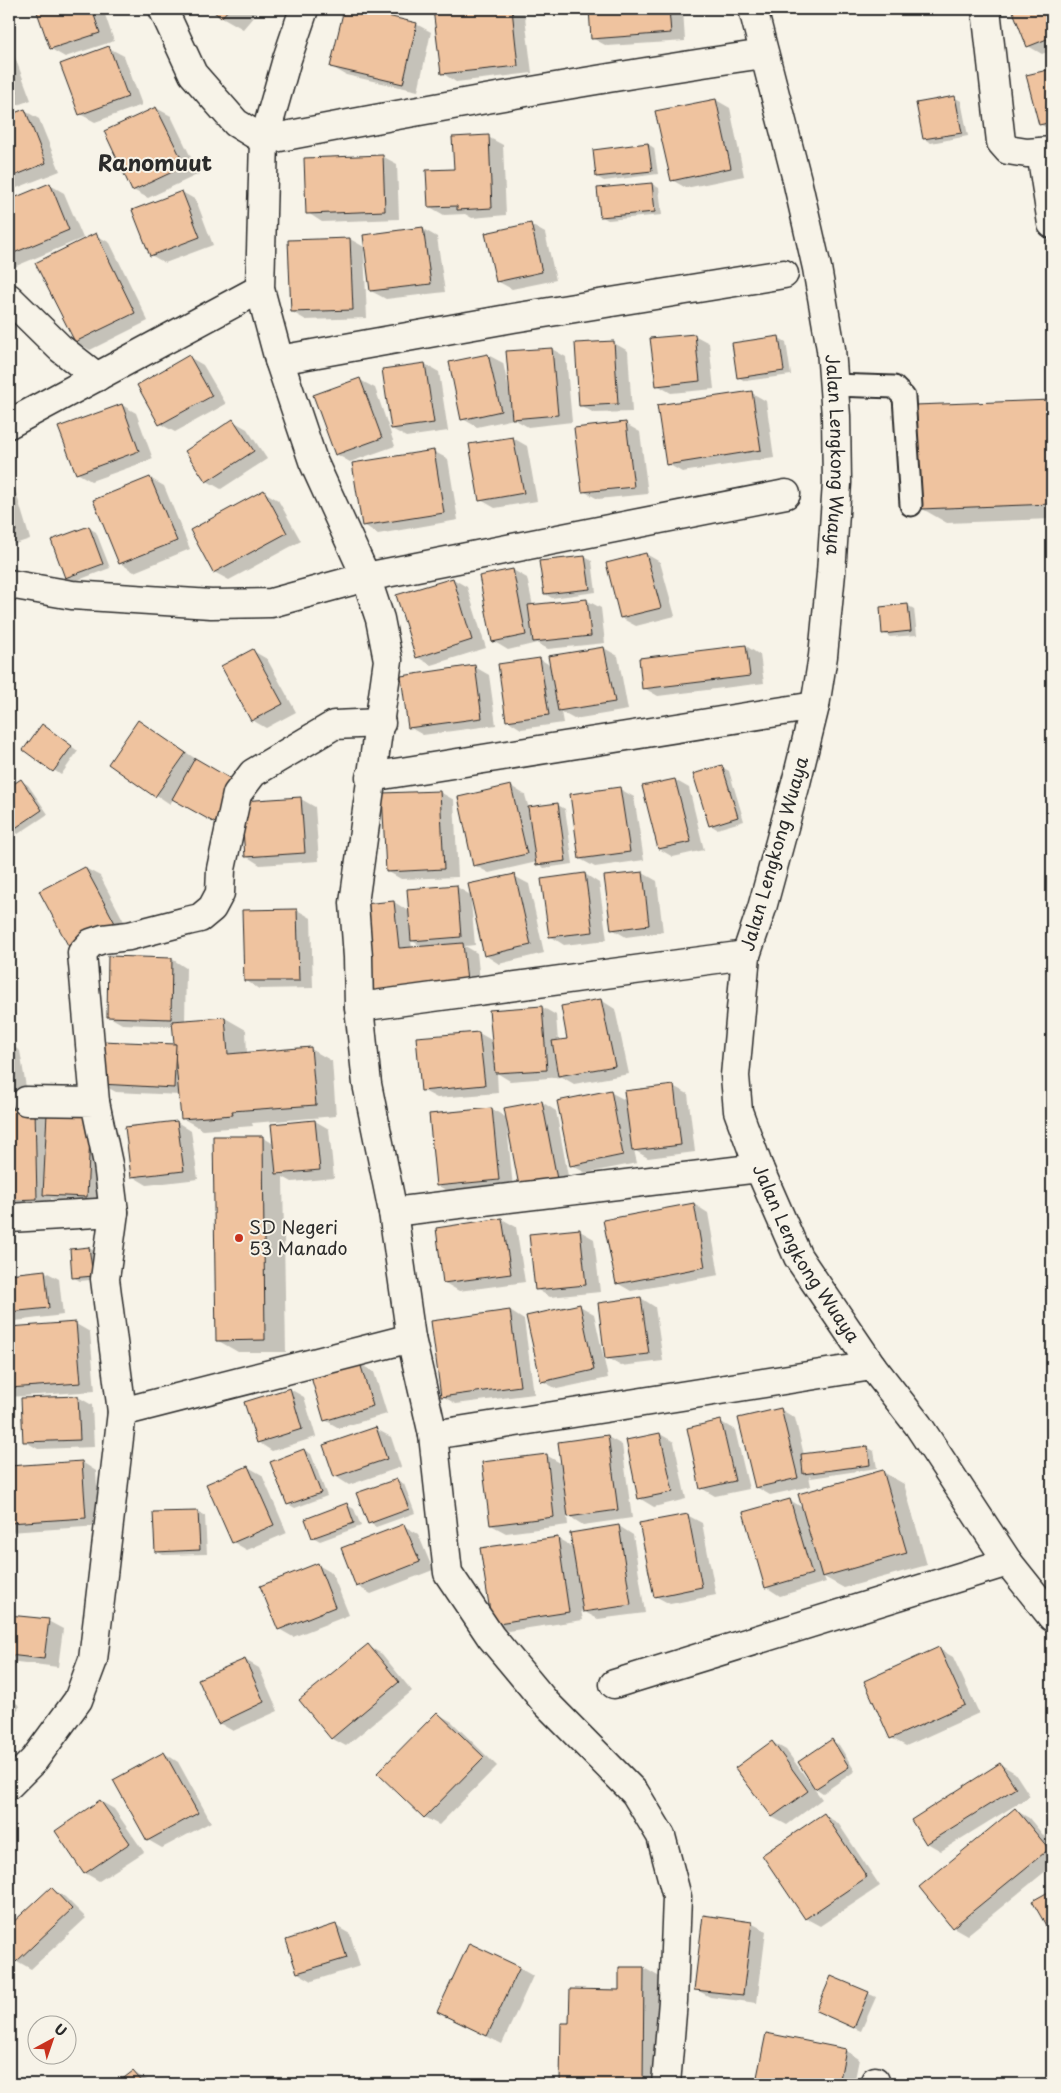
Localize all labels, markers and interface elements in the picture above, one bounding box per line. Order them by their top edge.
district label: Ranomuut [98,145,213,178]
street label: Jalan Lengkong Wuaya [819,353,852,557]
street label: Jalan Lengkong Wuaya [733,753,814,954]
street label: Jalan Lengkong Wuaya [747,1159,868,1348]
place label: SD Negeri 53 Manado [249,1213,348,1261]
marker: SD Negeri 53 Manado [233,1232,245,1244]
north arrow [28,2016,78,2066]
text: U [50,2018,72,2041]

